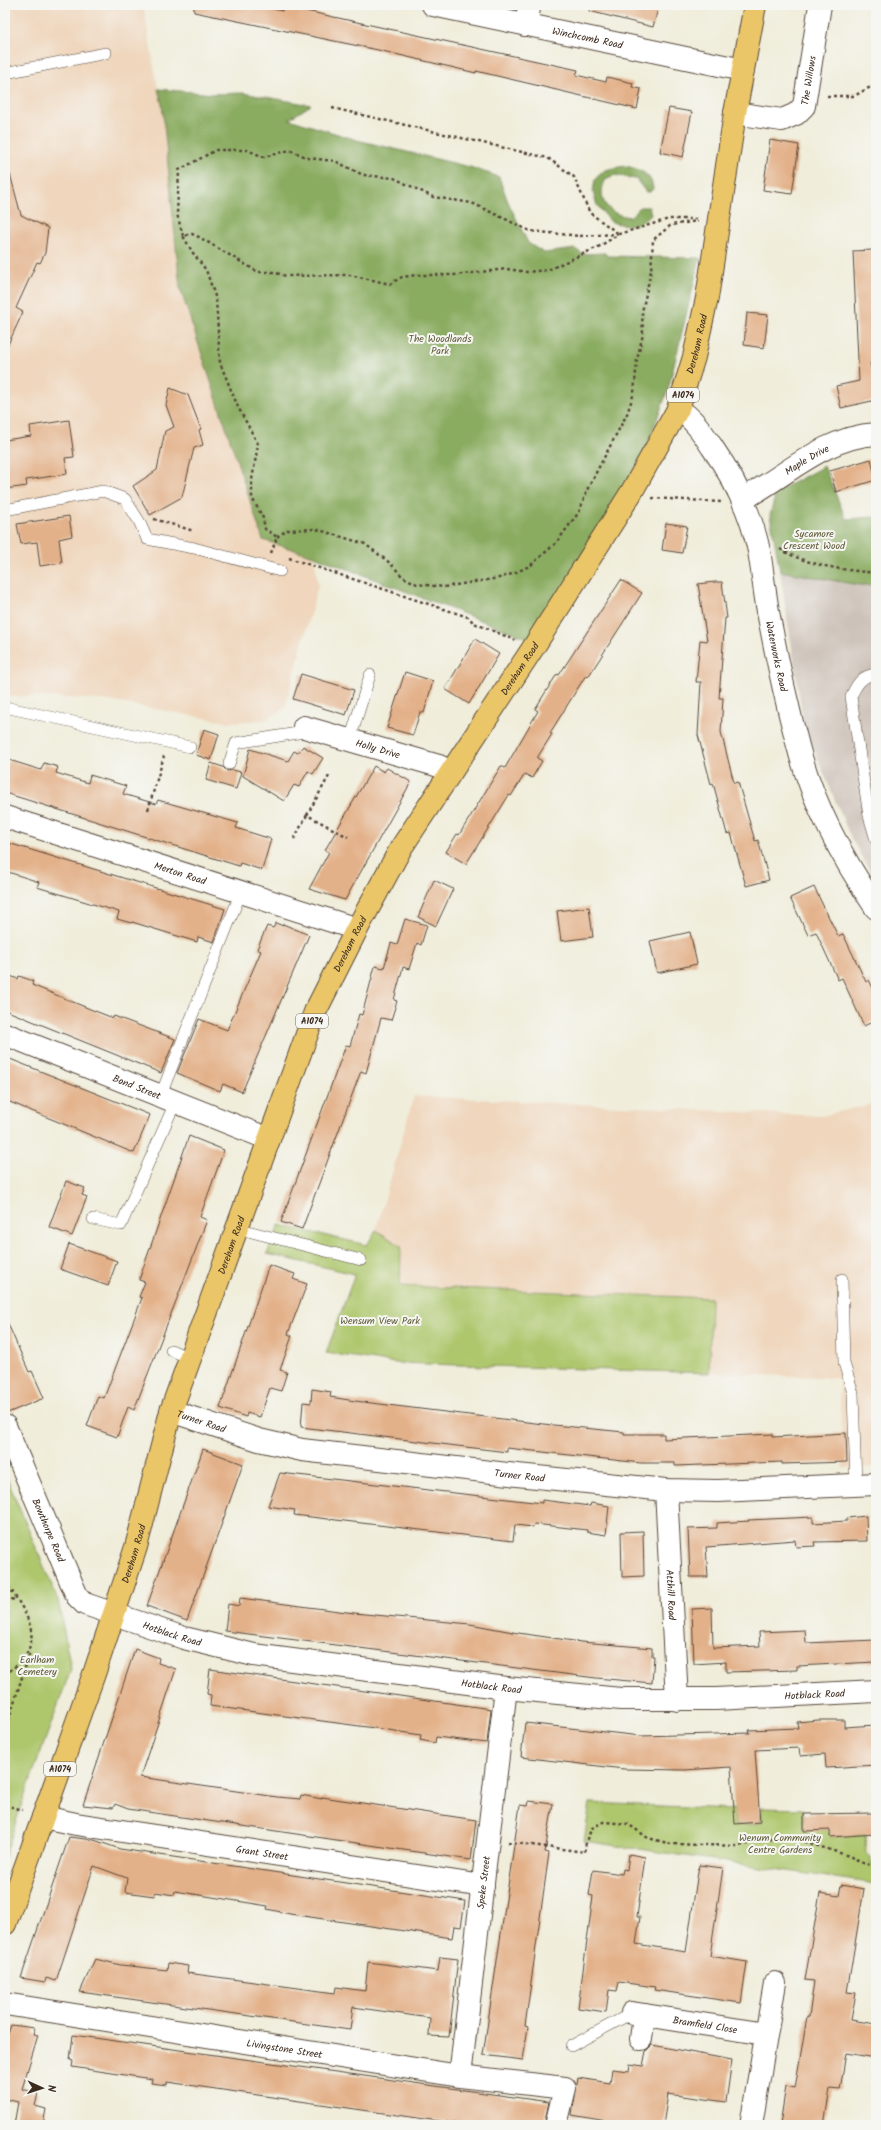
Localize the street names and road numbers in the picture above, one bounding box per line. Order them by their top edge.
street label: Winchcomb Road [551,23,625,54]
street label: The Willows [797,54,821,106]
street label: Dereham Road [682,312,712,376]
road number: A1074 [667,388,699,402]
street label: Maple Drive [782,441,832,480]
street label: Waterworks Road [761,620,791,694]
street label: Dereham Road [497,638,544,699]
street label: Holly Drive [354,735,402,764]
street label: Merton Road [152,858,209,890]
street label: Dereham Road [329,913,372,975]
road number: A1074 [296,1014,328,1028]
street label: Bond Street [110,1071,163,1104]
street label: Dereham Road [214,1213,250,1277]
street label: Turner Road [174,1406,229,1438]
street label: Turner Road [493,1465,547,1487]
street label: Bowthorpe Road [28,1496,69,1566]
street label: Dereham Road [118,1522,151,1586]
street label: Atthill Road [661,1569,680,1622]
street label: Hotblack Road [140,1617,204,1651]
street label: Hotblack Road [460,1675,523,1699]
street label: Hotblack Road [784,1686,846,1705]
road number: A1074 [44,1762,76,1776]
street label: Grant Street [235,1841,289,1865]
street label: Speke Street [473,1855,495,1910]
street label: Bramfield Close [671,2012,739,2038]
street label: Livingstone Street [245,2035,324,2063]

